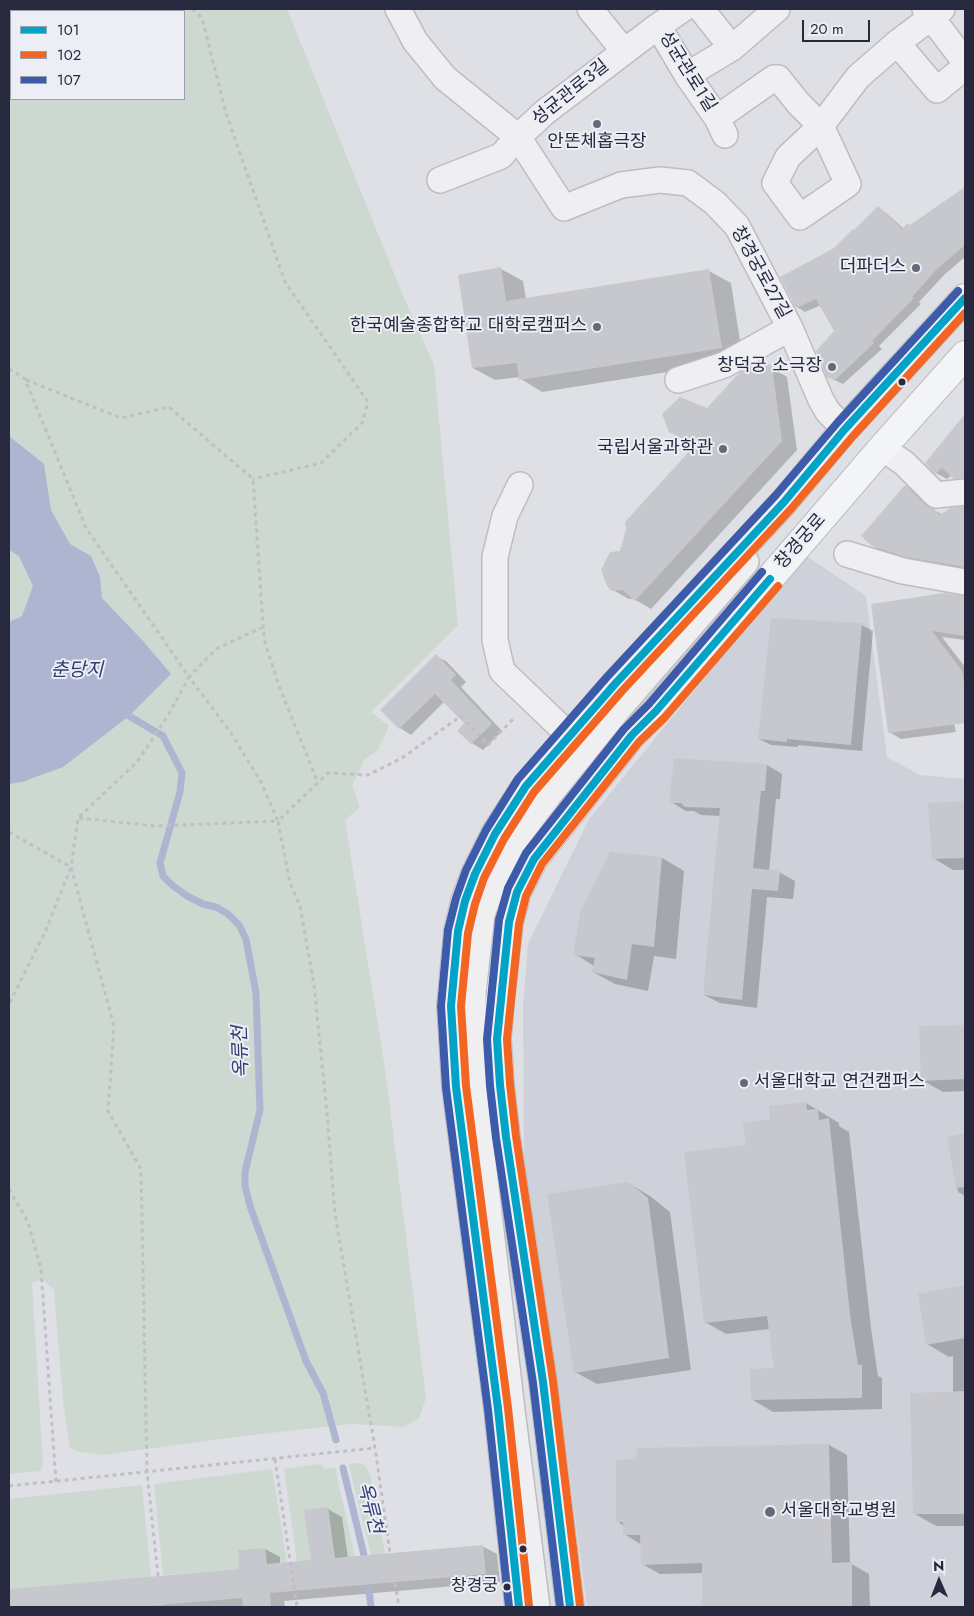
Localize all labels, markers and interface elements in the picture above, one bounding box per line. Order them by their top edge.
legend [10,10,185,100]
scale bar [804,10,872,42]
text: 20 m [810,18,844,40]
text: 101 [57,19,80,41]
street label: 성균관로1길 [654,28,720,116]
text: 102 [57,44,81,66]
street label: 성균관로3길 [528,55,614,131]
text: 107 [57,69,81,91]
marker: 안똔체홉극장 [591,118,603,130]
place label: 안똔체홉극장 [547,132,647,154]
street label: 창경궁로27길 [726,223,794,323]
place label: 더파더스 [840,257,906,279]
marker: 더파더스 [910,262,922,274]
place label: 한국예술종합학교 대학로캠퍼스 [350,316,587,338]
marker: 한국예술종합학교 대학로캠퍼스 [591,321,603,333]
place label: 창덕궁 소극장 [717,356,822,378]
marker: 창덕궁 소극장 [826,361,838,373]
unlabelled marker [897,377,907,387]
place label: 국립서울과학관 [597,438,713,460]
marker: 국립서울과학관 [717,443,729,455]
street label: 창경궁로 [771,510,831,574]
water label: 춘당지 [51,660,103,682]
water label: 옥류천 [230,1025,254,1079]
place label: 서울대학교 연건캠퍼스 [754,1072,925,1094]
marker: 서울대학교 연건캠퍼스 [738,1077,750,1089]
water label: 옥류천 [352,1480,386,1536]
place label: 서울대학교병원 [781,1501,897,1523]
marker: 서울대학교병원 [763,1505,777,1519]
unlabelled marker [518,1544,528,1554]
north arrow [914,1556,964,1606]
text: N [933,1556,944,1576]
place label: 창경궁 [451,1577,498,1597]
marker: 창경궁 [502,1582,512,1592]

